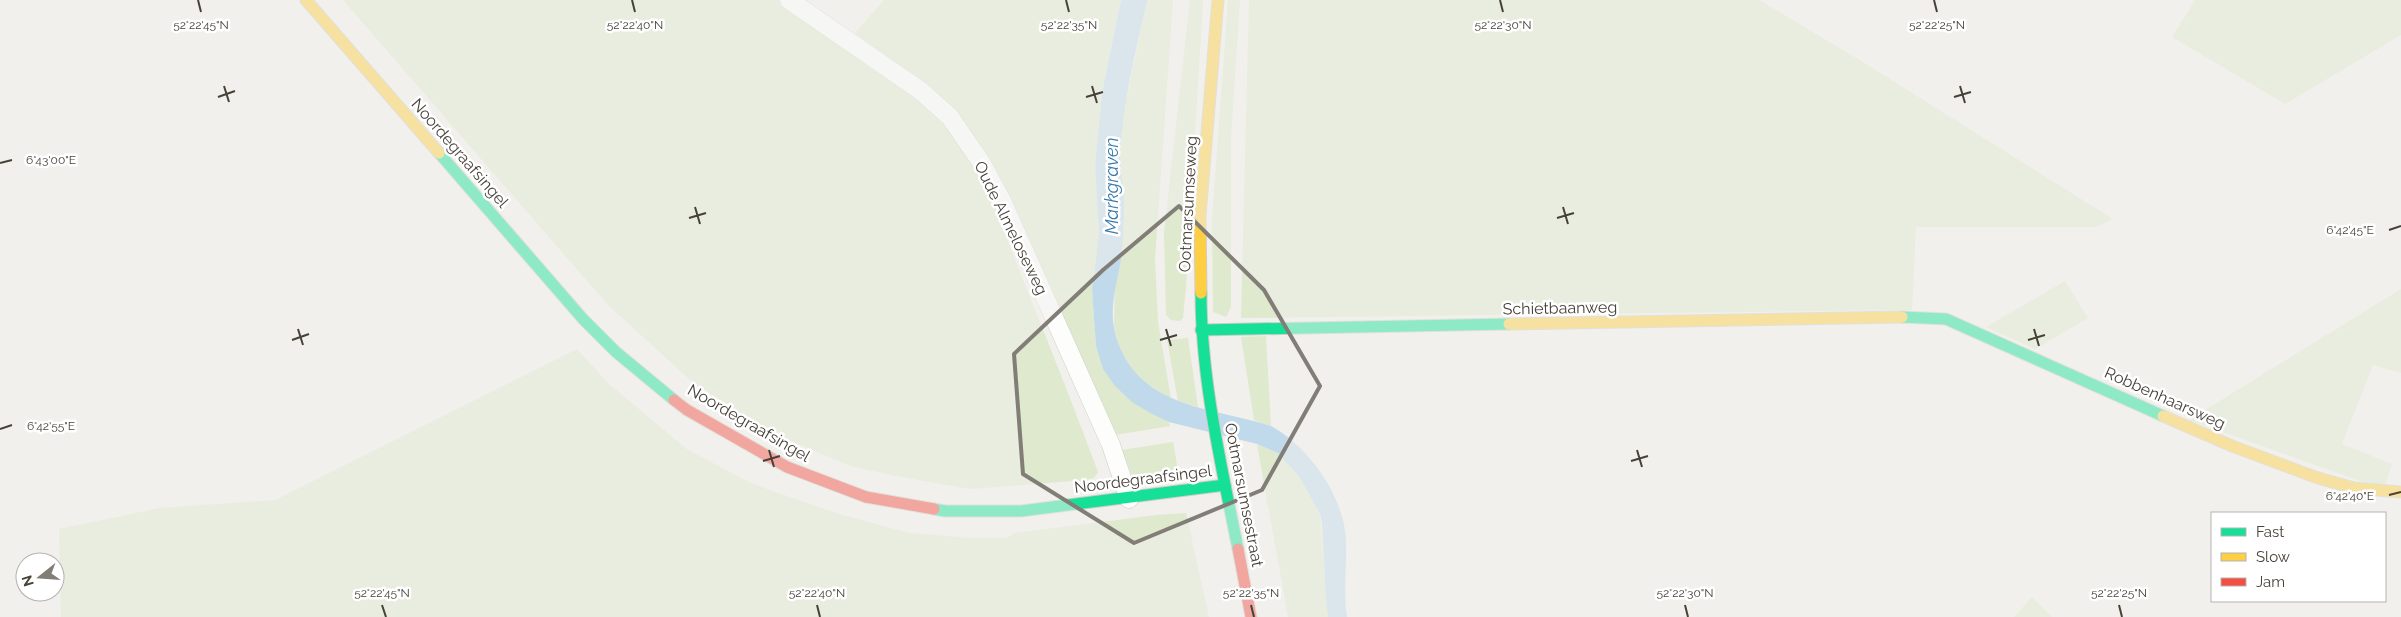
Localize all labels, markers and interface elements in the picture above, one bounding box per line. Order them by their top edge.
text: 52°22'45"N [173,18,229,32]
text: 52°22'40"N [607,18,663,32]
text: 52°22'35"N [1041,18,1097,32]
text: 52°22'30"N [1474,18,1532,32]
text: 52°22'25"N [1909,18,1965,32]
street label: Noordegraafsingel [407,95,513,212]
street label: Ootmarsumseweg [1175,135,1201,273]
water label: Markgraven [1101,137,1122,235]
text: 6°43'00"E [26,153,76,167]
street label: Oude Almeloseweg [970,158,1052,298]
text: 6°42'45"E [2326,223,2374,237]
street label: Schietbaanweg [1503,298,1617,318]
street label: Robbenhaarsweg [2102,363,2228,433]
street label: Noordegraafsingel [684,380,814,466]
text: 6°42'55"E [27,419,75,433]
street label: Ootmarsumsestraat [1221,421,1267,569]
street label: Noordegraafsingel [1073,461,1213,497]
text: 6°42'40"E [2326,489,2374,503]
legend [2211,512,2386,602]
text: Fast [2256,523,2284,541]
text: Slow [2256,548,2290,566]
north arrow [15,552,65,602]
text: N [18,573,37,588]
text: Jam [2256,573,2285,591]
text: 52°22'45"N [354,586,410,600]
text: 52°22'40"N [789,586,845,600]
text: 52°22'35"N [1223,586,1279,600]
text: 52°22'30"N [1656,586,1714,600]
text: 52°22'25"N [2091,586,2147,600]

